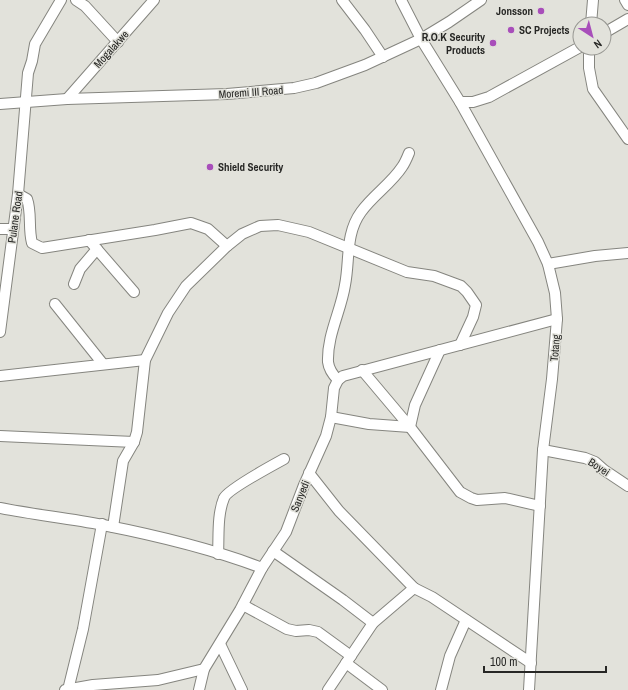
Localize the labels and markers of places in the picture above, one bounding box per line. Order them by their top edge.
place label: Jonsson [496,4,533,18]
marker: Jonsson [536,6,546,16]
place label: SC Projects [519,23,570,37]
marker: SC Projects [506,25,516,35]
place label: R.O.K Security Products [422,30,485,57]
marker: R.O.K Security Products [488,38,498,48]
place label: Shield Security [218,160,283,174]
marker: Shield Security [205,162,215,172]

